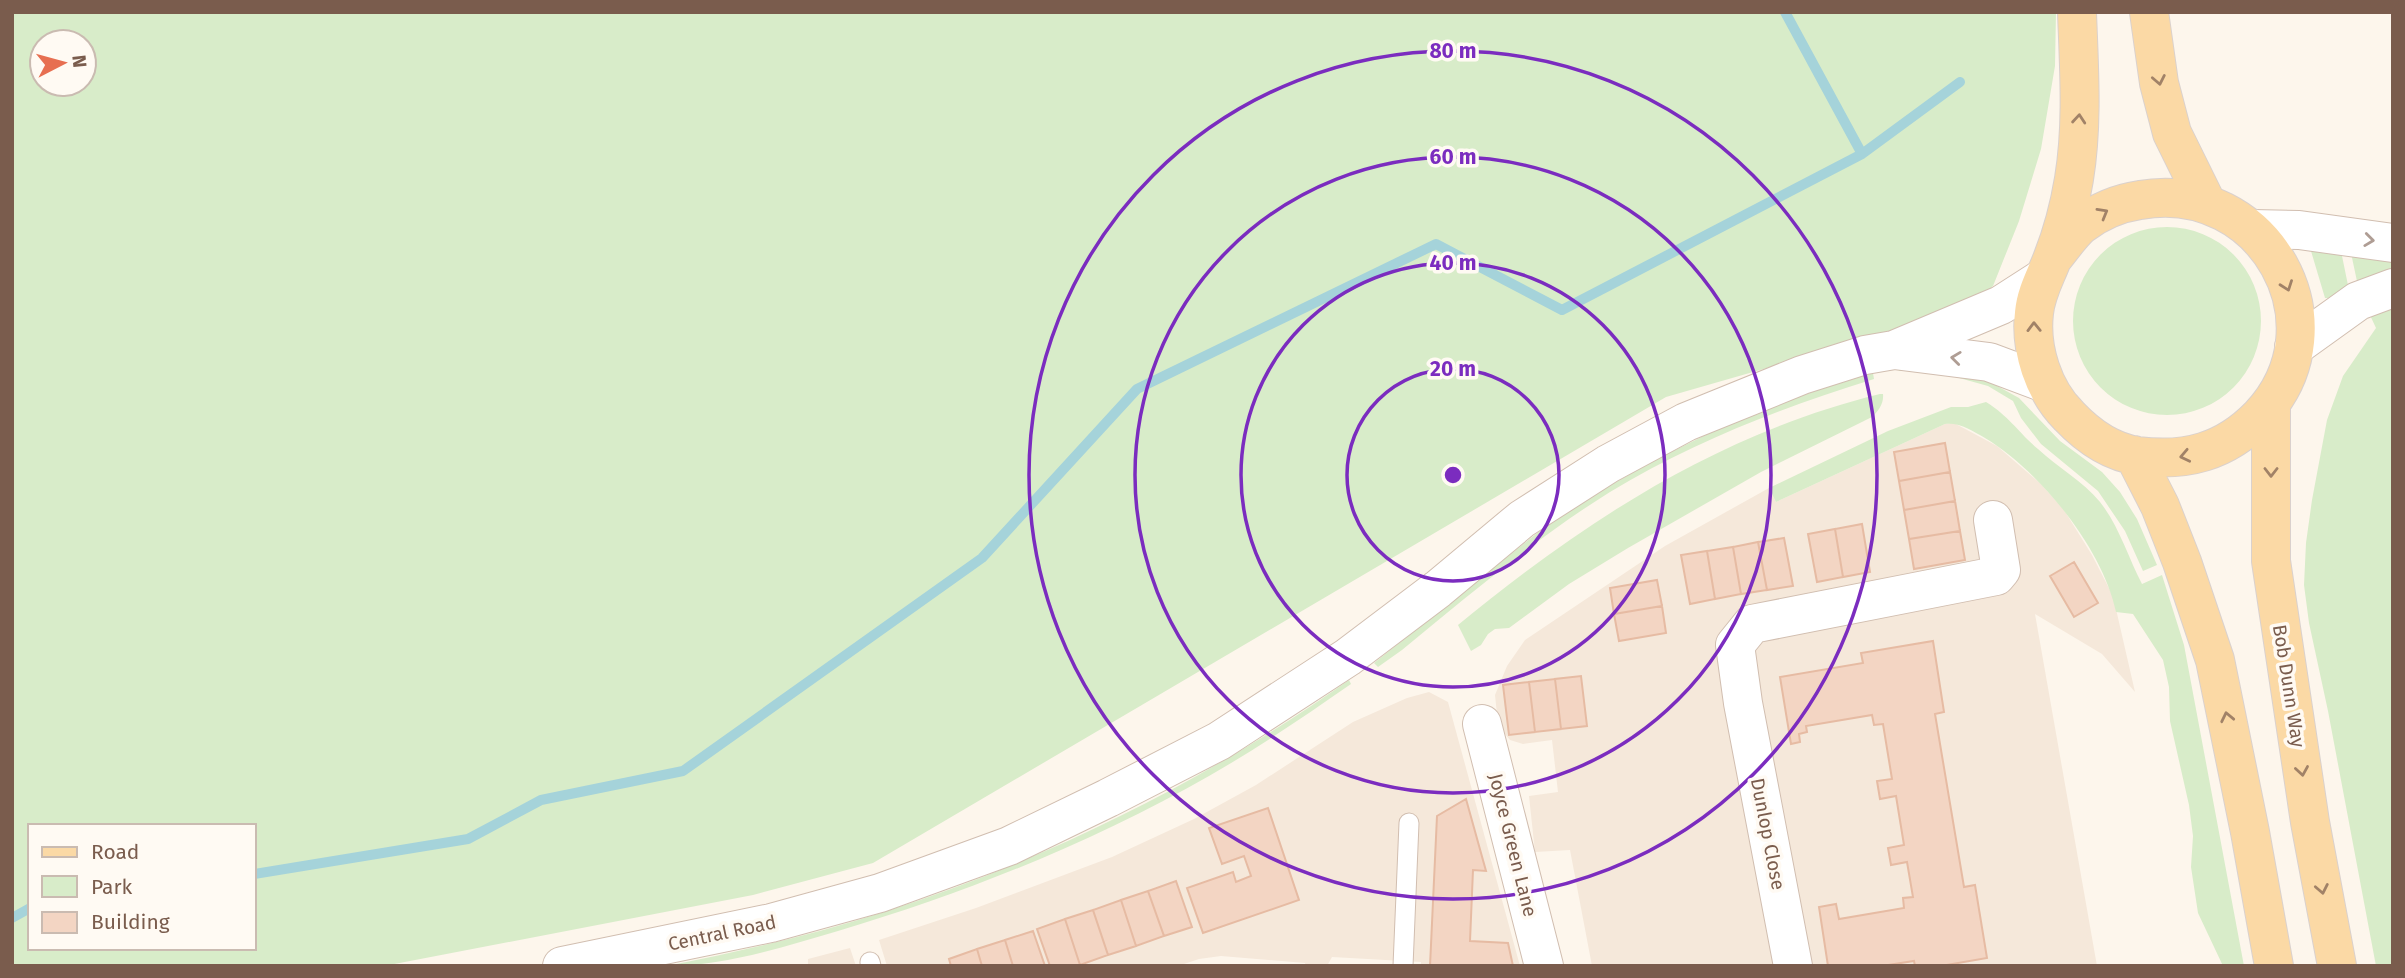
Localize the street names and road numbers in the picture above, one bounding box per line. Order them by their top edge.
street label: Bob Dunn Way [2268,623,2310,750]
street label: Joyce Green Lane [1484,771,1542,919]
street label: Dunlop Close [1746,776,1790,892]
street label: Central Road [666,910,778,956]

